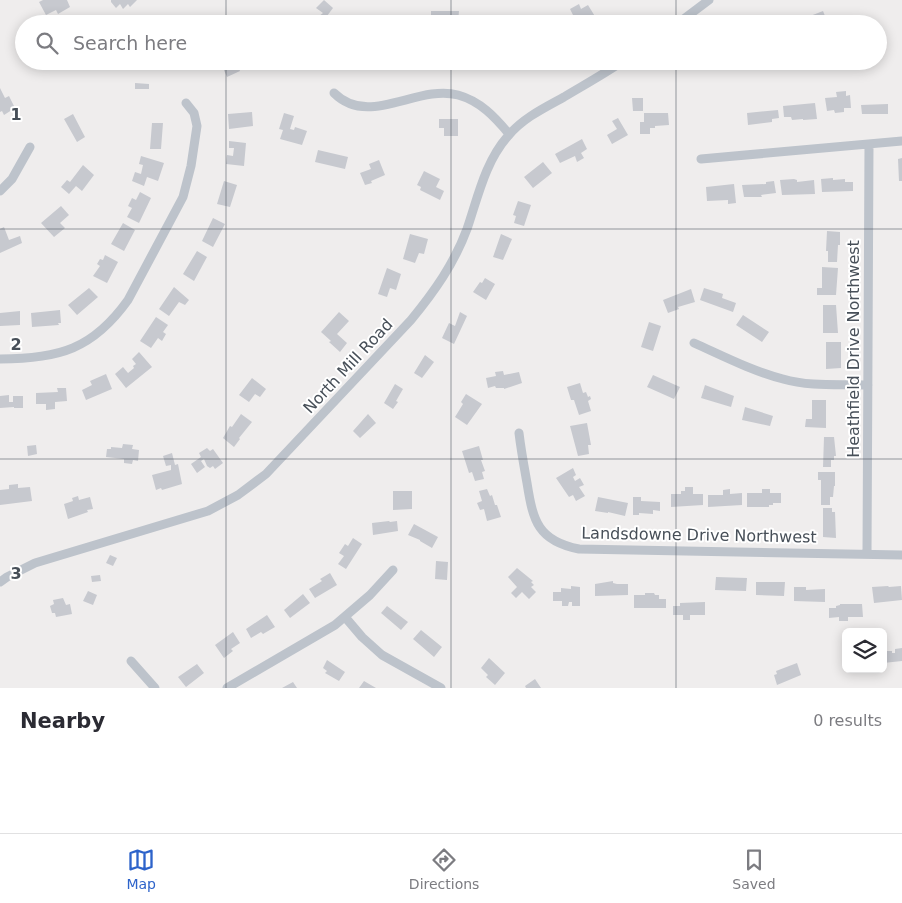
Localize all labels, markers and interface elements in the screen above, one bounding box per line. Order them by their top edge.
search box [15,15,887,70]
icon: search [33,29,61,57]
text: Search here [73,32,187,54]
text: 1 [10,105,22,124]
street label: Heathfield Drive Northwest [844,240,863,458]
street label: North Mill Road [299,315,397,417]
text: 2 [10,335,22,354]
street label: Landsdowne Drive Northwest [581,523,817,547]
text: 3 [10,564,22,583]
map controls [842,628,887,673]
button: layers [842,628,887,673]
text: Nearby [20,709,105,733]
text: 0 results [813,711,882,730]
tab: Map [126,846,156,892]
tab: Directions [409,846,479,892]
tab: Saved [732,846,776,892]

